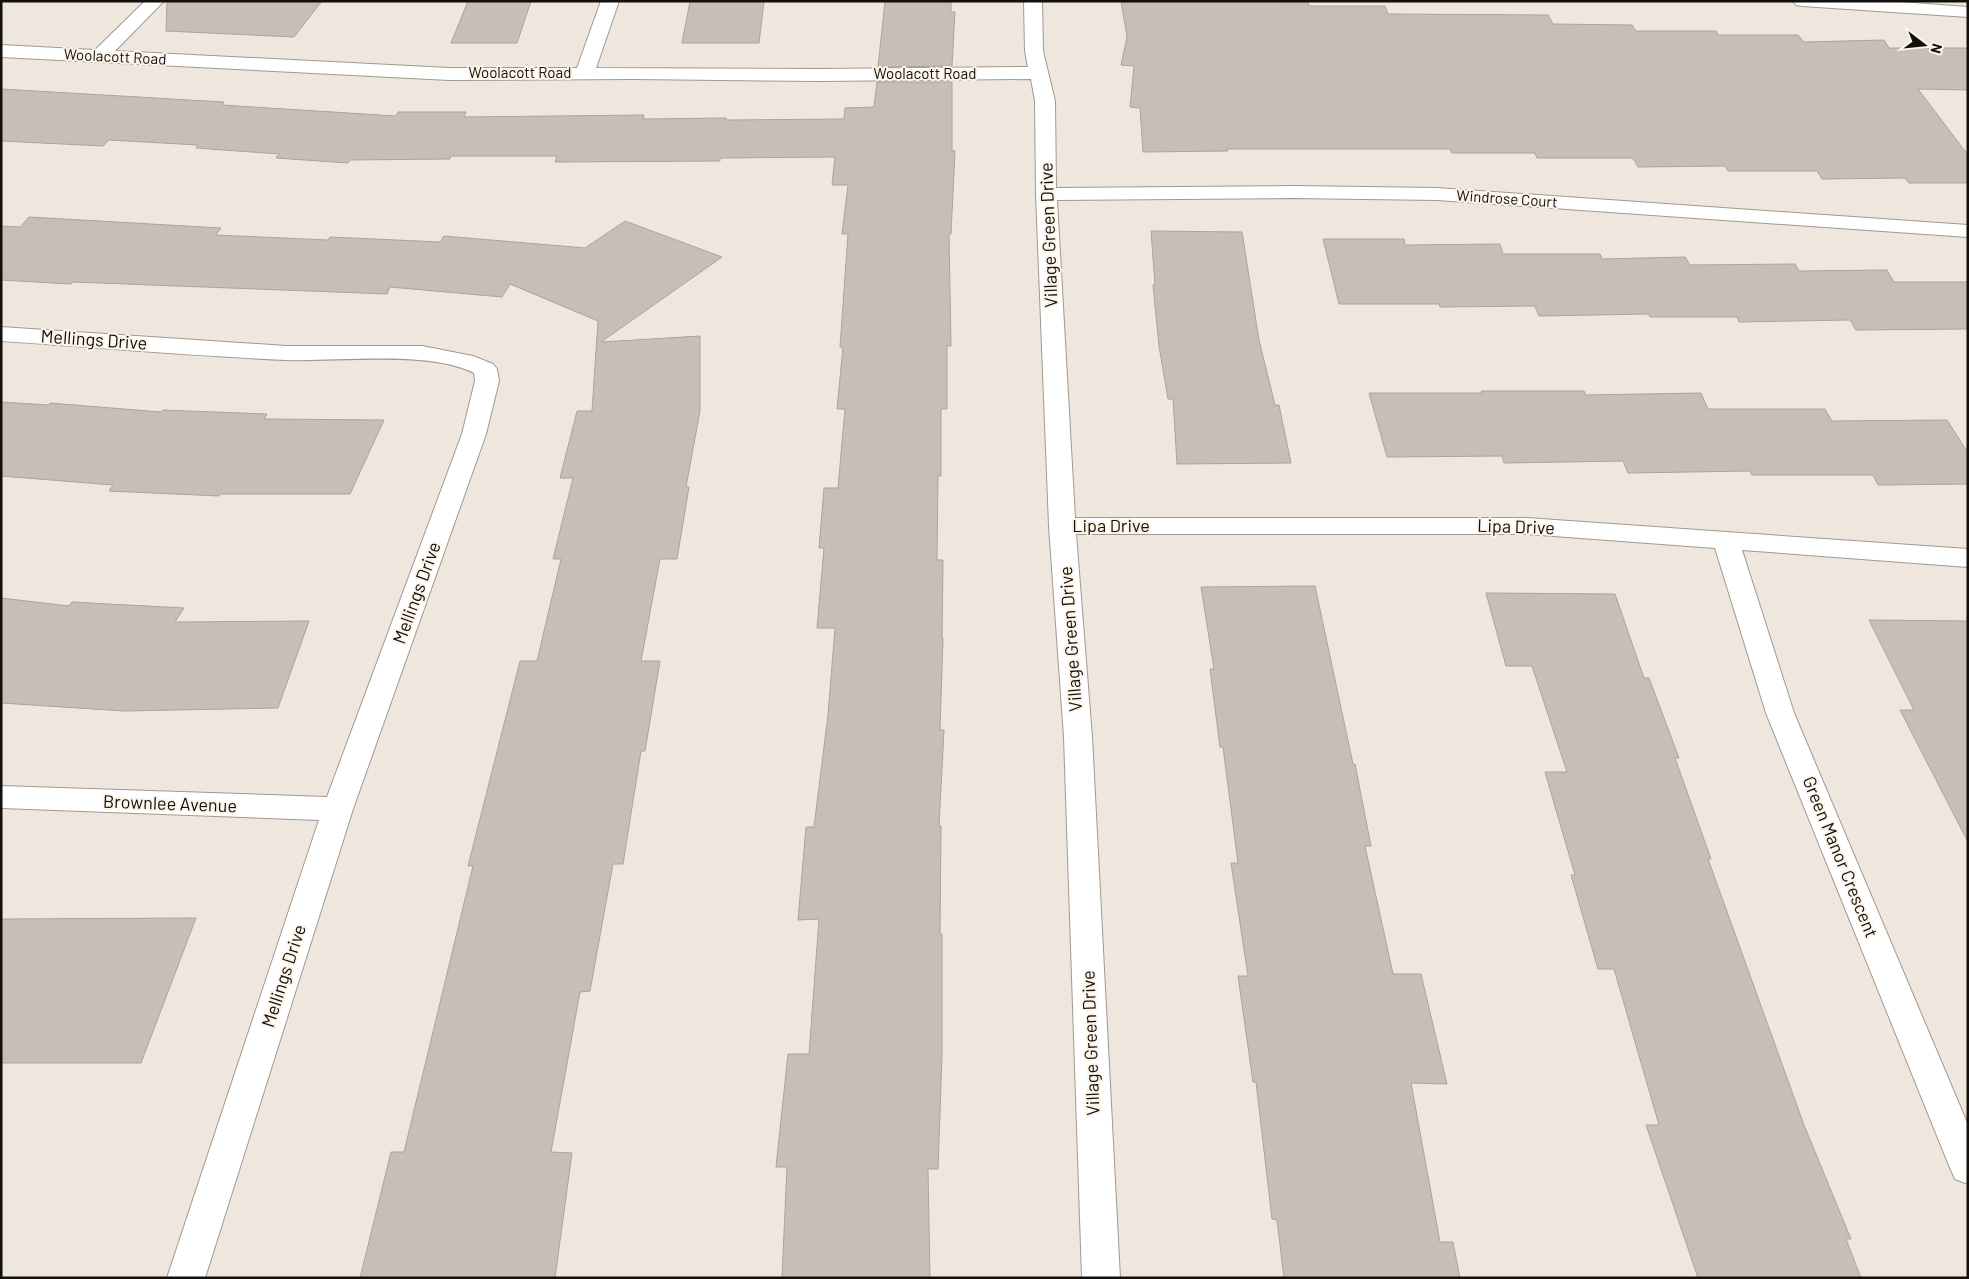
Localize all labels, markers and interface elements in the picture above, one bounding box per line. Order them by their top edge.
north arrow [1899,20,1949,70]
text: N [1928,42,1946,56]
street label: Woolacott Road [63,44,167,68]
street label: Woolacott Road [469,63,571,81]
street label: Woolacott Road [874,64,976,82]
street label: Village Green Drive [1034,162,1062,308]
street label: Windrose Court [1456,185,1558,211]
street label: Mellings Drive [40,324,148,354]
street label: Lipa Drive [1072,514,1150,536]
street label: Lipa Drive [1477,514,1555,538]
street label: Mellings Drive [387,539,445,647]
street label: Village Green Drive [1054,566,1086,712]
street label: Green Manor Crescent [1798,773,1883,941]
street label: Brownlee Avenue [103,790,237,816]
street label: Mellings Drive [256,921,310,1030]
street label: Village Green Drive [1076,970,1104,1116]

